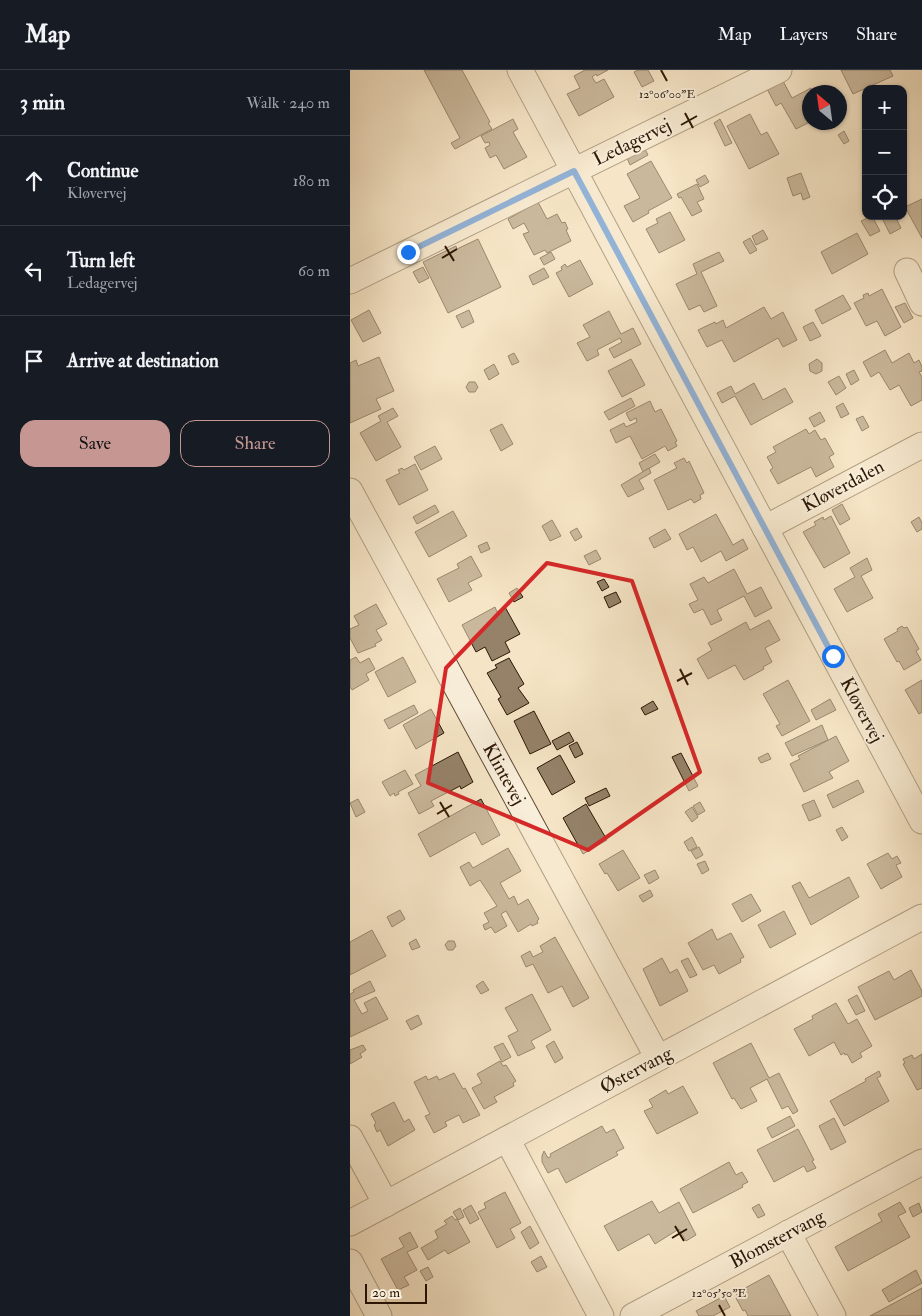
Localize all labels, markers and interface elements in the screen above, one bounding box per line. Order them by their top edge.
text: Map [25,19,70,50]
text: Map [718,23,752,46]
text: Layers [780,23,828,46]
text: Share [856,23,897,46]
north arrow [802,85,847,130]
map controls [862,85,907,220]
button: + [862,85,907,130]
text: 12°06'00"E [639,87,695,102]
text: 3 min [20,89,65,116]
text: Walk · 240 m [246,93,330,113]
street label: Ledagervej [589,113,675,171]
button: − [862,130,907,175]
text: Continue [67,159,138,183]
icon: ahead [20,167,48,195]
text: 180 m [293,171,330,191]
button: locate [862,175,907,220]
text: Kløvervej [67,183,127,203]
route end [397,241,420,264]
text: Turn left [67,249,135,273]
icon: left [20,257,48,285]
text: 60 m [298,261,330,281]
text: Ledagervej [67,273,138,293]
icon: arrive [20,347,48,375]
text: Arrive at destination [67,349,219,373]
button: Save [20,420,170,467]
button: Share [180,420,330,467]
street label: Kløverdalen [798,454,888,518]
route start [822,645,845,668]
street label: Kløvervej [835,673,889,747]
street label: Klintevej [477,739,531,809]
street label: Østervang [596,1041,677,1099]
street label: Blomstervang [725,1204,829,1274]
scale bar [365,1281,428,1304]
text: 20 m [372,1284,400,1301]
text: 12°05'50"E [692,1286,747,1301]

